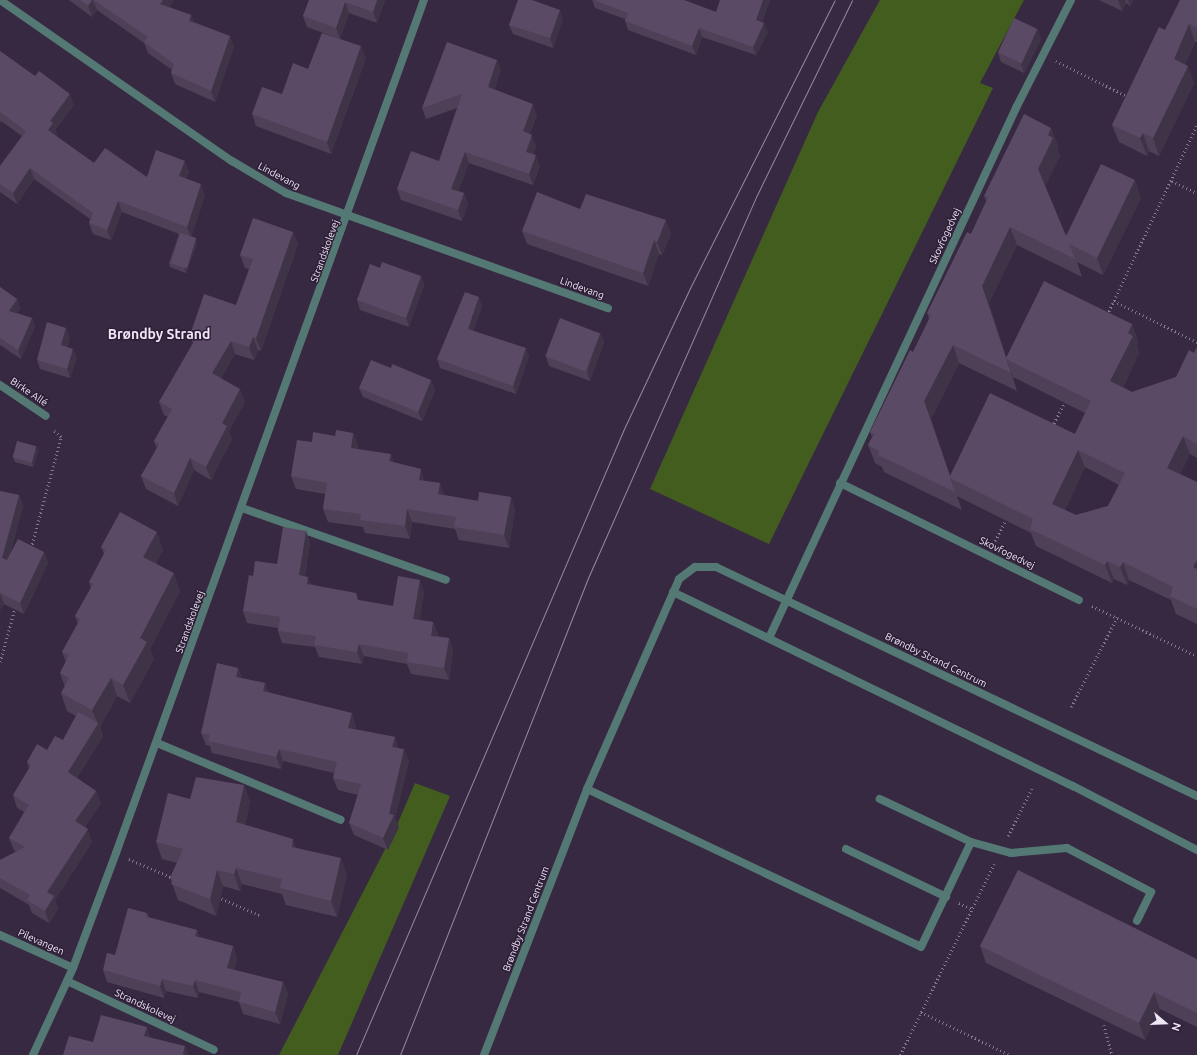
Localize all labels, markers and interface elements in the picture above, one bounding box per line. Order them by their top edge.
street label: Lindevang [256,160,302,192]
street label: Skovfogedvej [927,206,963,266]
street label: Strandskolevej [308,218,342,284]
street label: Lindevang [558,274,606,302]
district label: Brøndby Strand [108,326,210,342]
street label: Birke Allé [8,375,50,409]
street label: Skovfogedvej [977,534,1037,572]
street label: Strandskolevej [173,589,207,655]
street label: Brøndby Strand Centrum [883,630,989,690]
street label: Brøndby Strand Centrum [500,865,552,973]
street label: Pilevangen [16,927,66,957]
street label: Strandskolevej [113,987,177,1025]
north arrow [1145,1003,1185,1043]
text: N [1169,1021,1183,1033]

